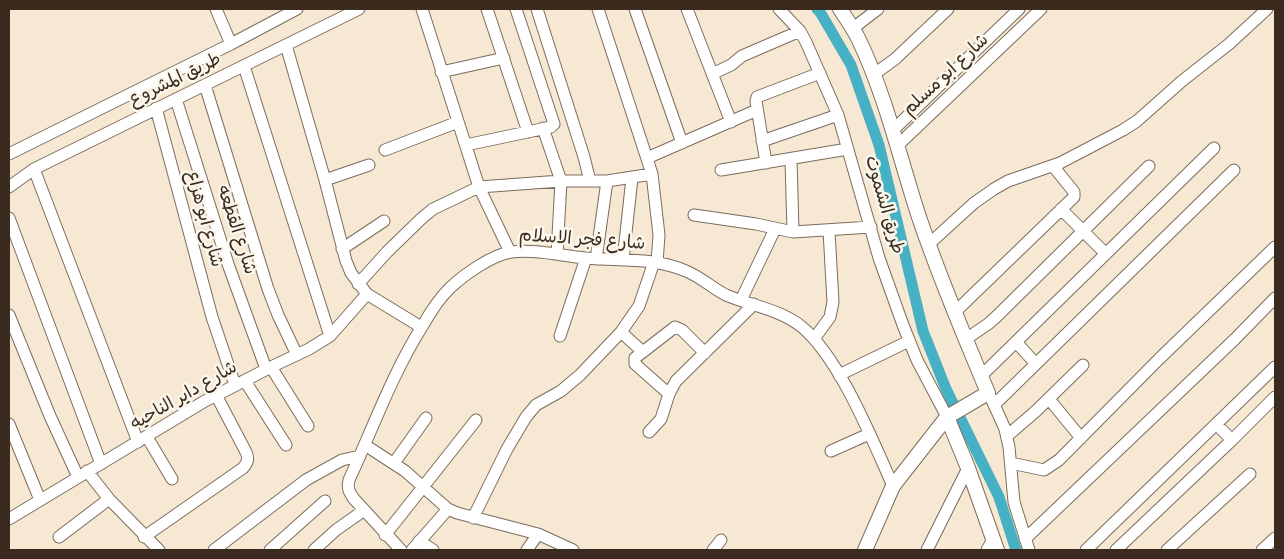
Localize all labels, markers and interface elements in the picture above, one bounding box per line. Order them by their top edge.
street label: شارع ابو مسلم [899,30,993,120]
street label: طريق المشروع [125,48,225,112]
street label: طريق الشموت [860,153,908,257]
street label: شارع ابو هزاع [181,168,227,270]
street label: شارع القطعه [212,183,260,277]
street label: شارع فجر الاسلام [518,225,646,255]
street label: شارع داير الناحيه [127,357,241,435]

